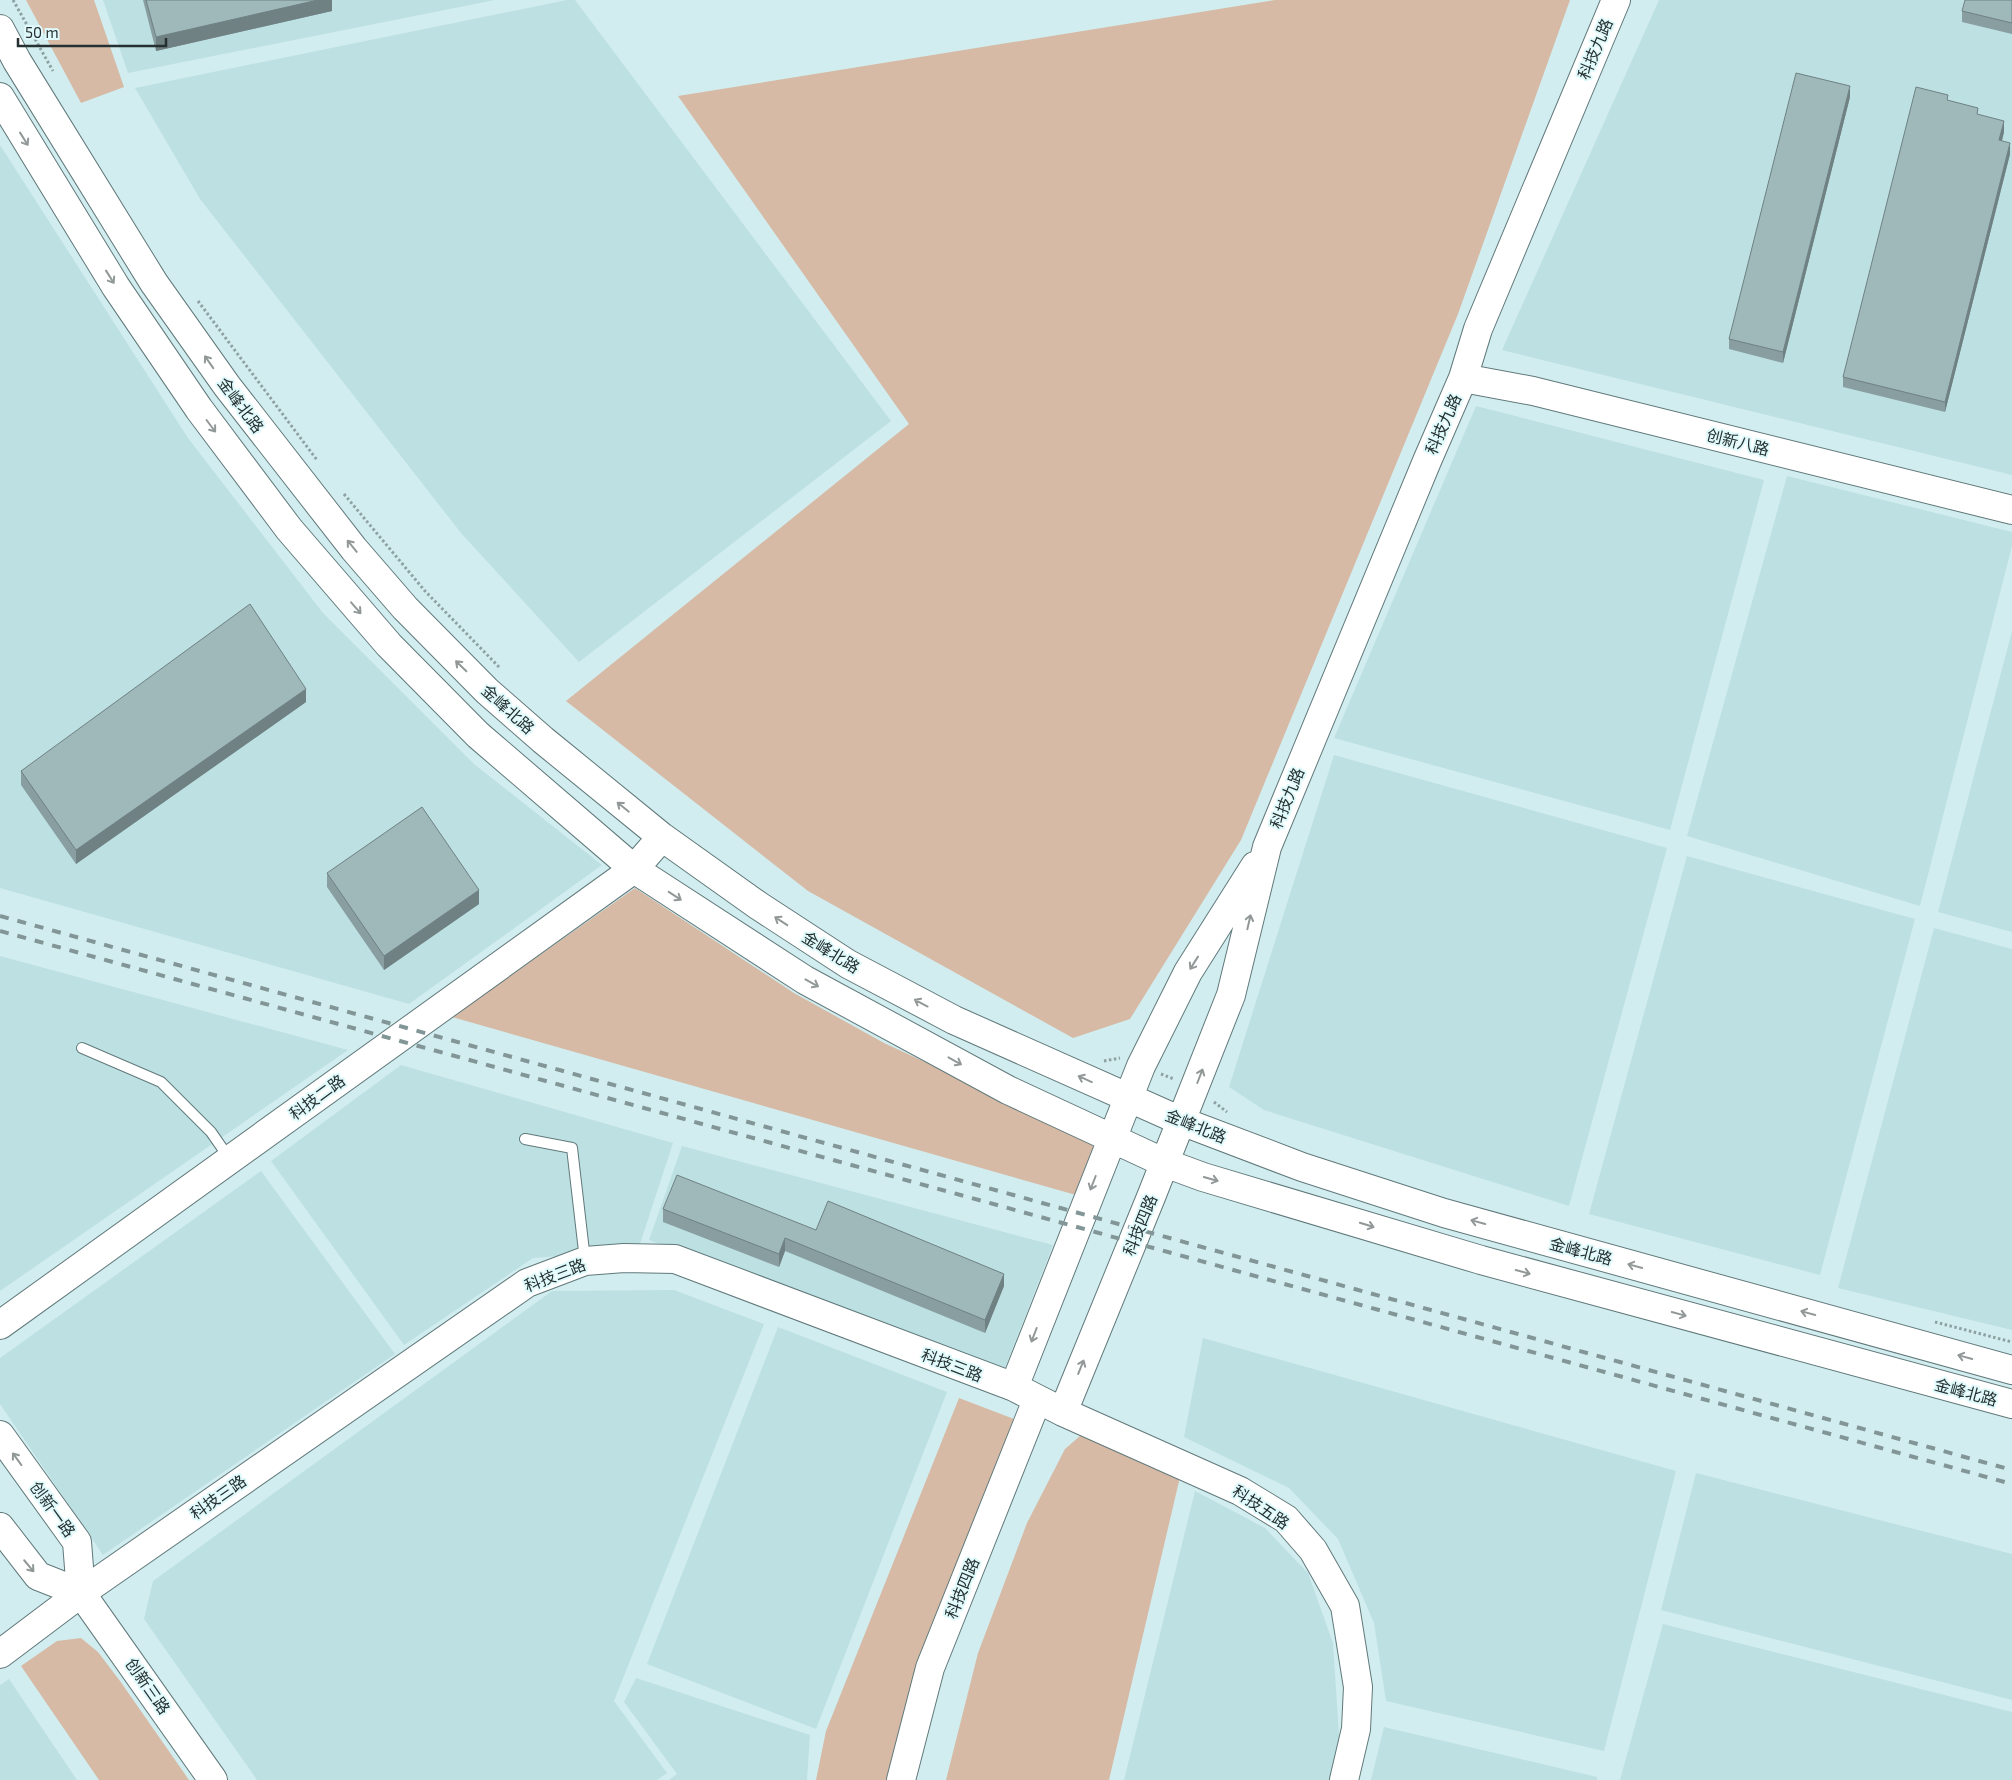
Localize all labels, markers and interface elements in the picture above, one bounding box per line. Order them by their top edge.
scale bar [18,15,165,47]
street label: 科技九路 [1573,16,1616,82]
text: 50 m [25,23,59,41]
one-way arrow [20,132,30,146]
one-way arrow [106,270,116,284]
one-way arrow [204,355,214,369]
street label: 金峰北路 [215,373,268,436]
street label: 科技九路 [1421,391,1464,457]
one-way arrow [206,419,217,432]
street label: 创新八路 [1705,425,1771,458]
one-way arrow [346,540,357,553]
one-way arrow [351,601,362,614]
one-way arrow [456,660,468,672]
street label: 金峰北路 [478,680,538,737]
street label: 科技九路 [1266,765,1307,831]
one-way arrow [617,801,630,812]
one-way arrow [668,891,682,901]
one-way arrow [1245,914,1254,930]
one-way arrow [775,916,789,926]
street label: 金峰北路 [799,927,863,977]
one-way arrow [1188,955,1198,969]
one-way arrow [804,979,819,989]
one-way arrow [914,998,929,1008]
one-way arrow [947,1056,962,1066]
one-way arrow [1196,1069,1205,1084]
street label: 科技二路 [285,1070,348,1123]
one-way arrow [1078,1073,1093,1083]
street label: 金峰北路 [1163,1105,1229,1146]
one-way arrow [1203,1174,1219,1184]
one-way arrow [1088,1176,1097,1191]
street label: 科技四路 [1119,1192,1160,1258]
one-way arrow [1471,1217,1487,1227]
one-way arrow [1359,1221,1375,1231]
street label: 金峰北路 [1548,1233,1615,1268]
street label: 科技三路 [522,1254,588,1295]
one-way arrow [1627,1260,1643,1270]
one-way arrow [1514,1267,1530,1277]
one-way arrow [1801,1308,1817,1318]
one-way arrow [1671,1310,1687,1319]
one-way arrow [1029,1327,1039,1342]
street label: 科技三路 [919,1344,985,1385]
one-way arrow [1957,1351,1973,1361]
one-way arrow [1077,1360,1087,1375]
street label: 金峰北路 [1933,1374,2000,1409]
one-way arrow [12,1452,22,1466]
street label: 科技三路 [186,1470,249,1523]
street label: 创新一路 [27,1477,80,1540]
street label: 科技五路 [1229,1481,1293,1532]
street label: 科技四路 [941,1555,982,1621]
one-way arrow [24,1560,35,1573]
street label: 创新三路 [122,1654,175,1717]

